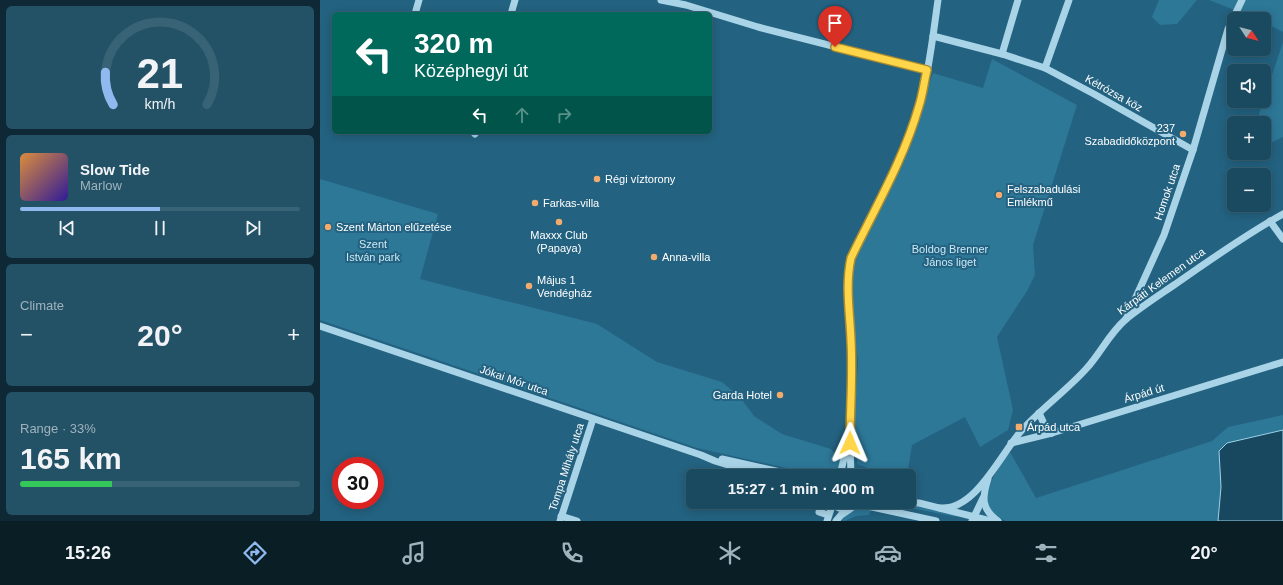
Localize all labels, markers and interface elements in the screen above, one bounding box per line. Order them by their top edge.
pin [818,6,852,47]
icon: arrive [824,12,846,34]
north arrow [1227,12,1271,56]
map controls [1227,12,1271,212]
icon: left [348,28,400,80]
text: 320 m [414,28,493,59]
text: 21 [137,50,183,97]
text: Középhegyi út [414,61,528,81]
button: sound [1227,64,1271,108]
street label: Kétrózsa köz [1083,72,1145,114]
text: km/h [145,96,176,112]
icon: left [469,104,491,126]
icon: ahead [511,104,533,126]
icon: right [553,104,575,126]
button: + [1227,116,1271,160]
place label: 237 Szabadidőközpont [1084,122,1175,147]
marker: 237 Szabadidőközpont [1178,129,1188,139]
text: Slow Tide [80,161,150,178]
street label: Homok utca [1152,161,1183,222]
button: − [1227,168,1271,212]
place label: Régi víztorony [605,173,676,185]
marker: Régi víztorony [592,174,602,184]
text: Marlow [80,178,122,193]
place label: Felszabadulási Emlékmű [1007,183,1080,208]
marker: Felszabadulási Emlékmű [994,190,1004,200]
place label: Farkas-villa [543,197,600,209]
marker: Farkas-villa [530,198,540,208]
icon: previous [56,217,78,239]
icon: pause [149,217,171,239]
icon: next [242,217,264,239]
marker: Maxxx Club (Papaya) [554,217,564,227]
place label: Szent Márton elűzetése [336,221,452,233]
marker: Szent Márton elűzetése [323,222,333,232]
place label: Maxxx Club (Papaya) [530,229,588,254]
park label: Szent István park [346,238,400,263]
park label: Boldog Brenner János liget [912,243,989,268]
street label: Kárpáti Kelemen utca [1115,245,1208,317]
place label: Anna-villa [662,251,711,263]
marker: Anna-villa [649,252,659,262]
place label: Május 1 Vendégház [537,274,592,299]
marker: Május 1 Vendégház [524,281,534,291]
text: Climate [20,298,64,313]
text: 20° [137,319,183,352]
text: − [20,322,33,347]
text: + [287,322,300,347]
street label: Jókai Mór utca [478,363,551,398]
street label: Árpád út [1122,381,1166,405]
place label: Garda Hotel [713,389,772,401]
marker: Garda Hotel [775,390,785,400]
text: Range · 33% [20,421,96,436]
street label: Tompa Mihály utca [546,421,586,512]
place label: Árpád utca [1027,421,1081,433]
position arrow [829,422,871,464]
marker: Árpád utca [1014,422,1024,432]
text: 165 km [20,442,122,475]
speed limit sign: 30 [332,457,384,509]
text: 15:27 · 1 min · 400 m [728,480,874,497]
icon: directions [241,539,269,567]
icon: music [400,539,428,567]
icon: phone [558,539,586,567]
icon: climate [716,539,744,567]
icon: car [874,539,902,567]
icon: filters [1032,539,1060,567]
text: 15:26 [65,543,111,563]
text: 20° [1191,543,1218,563]

